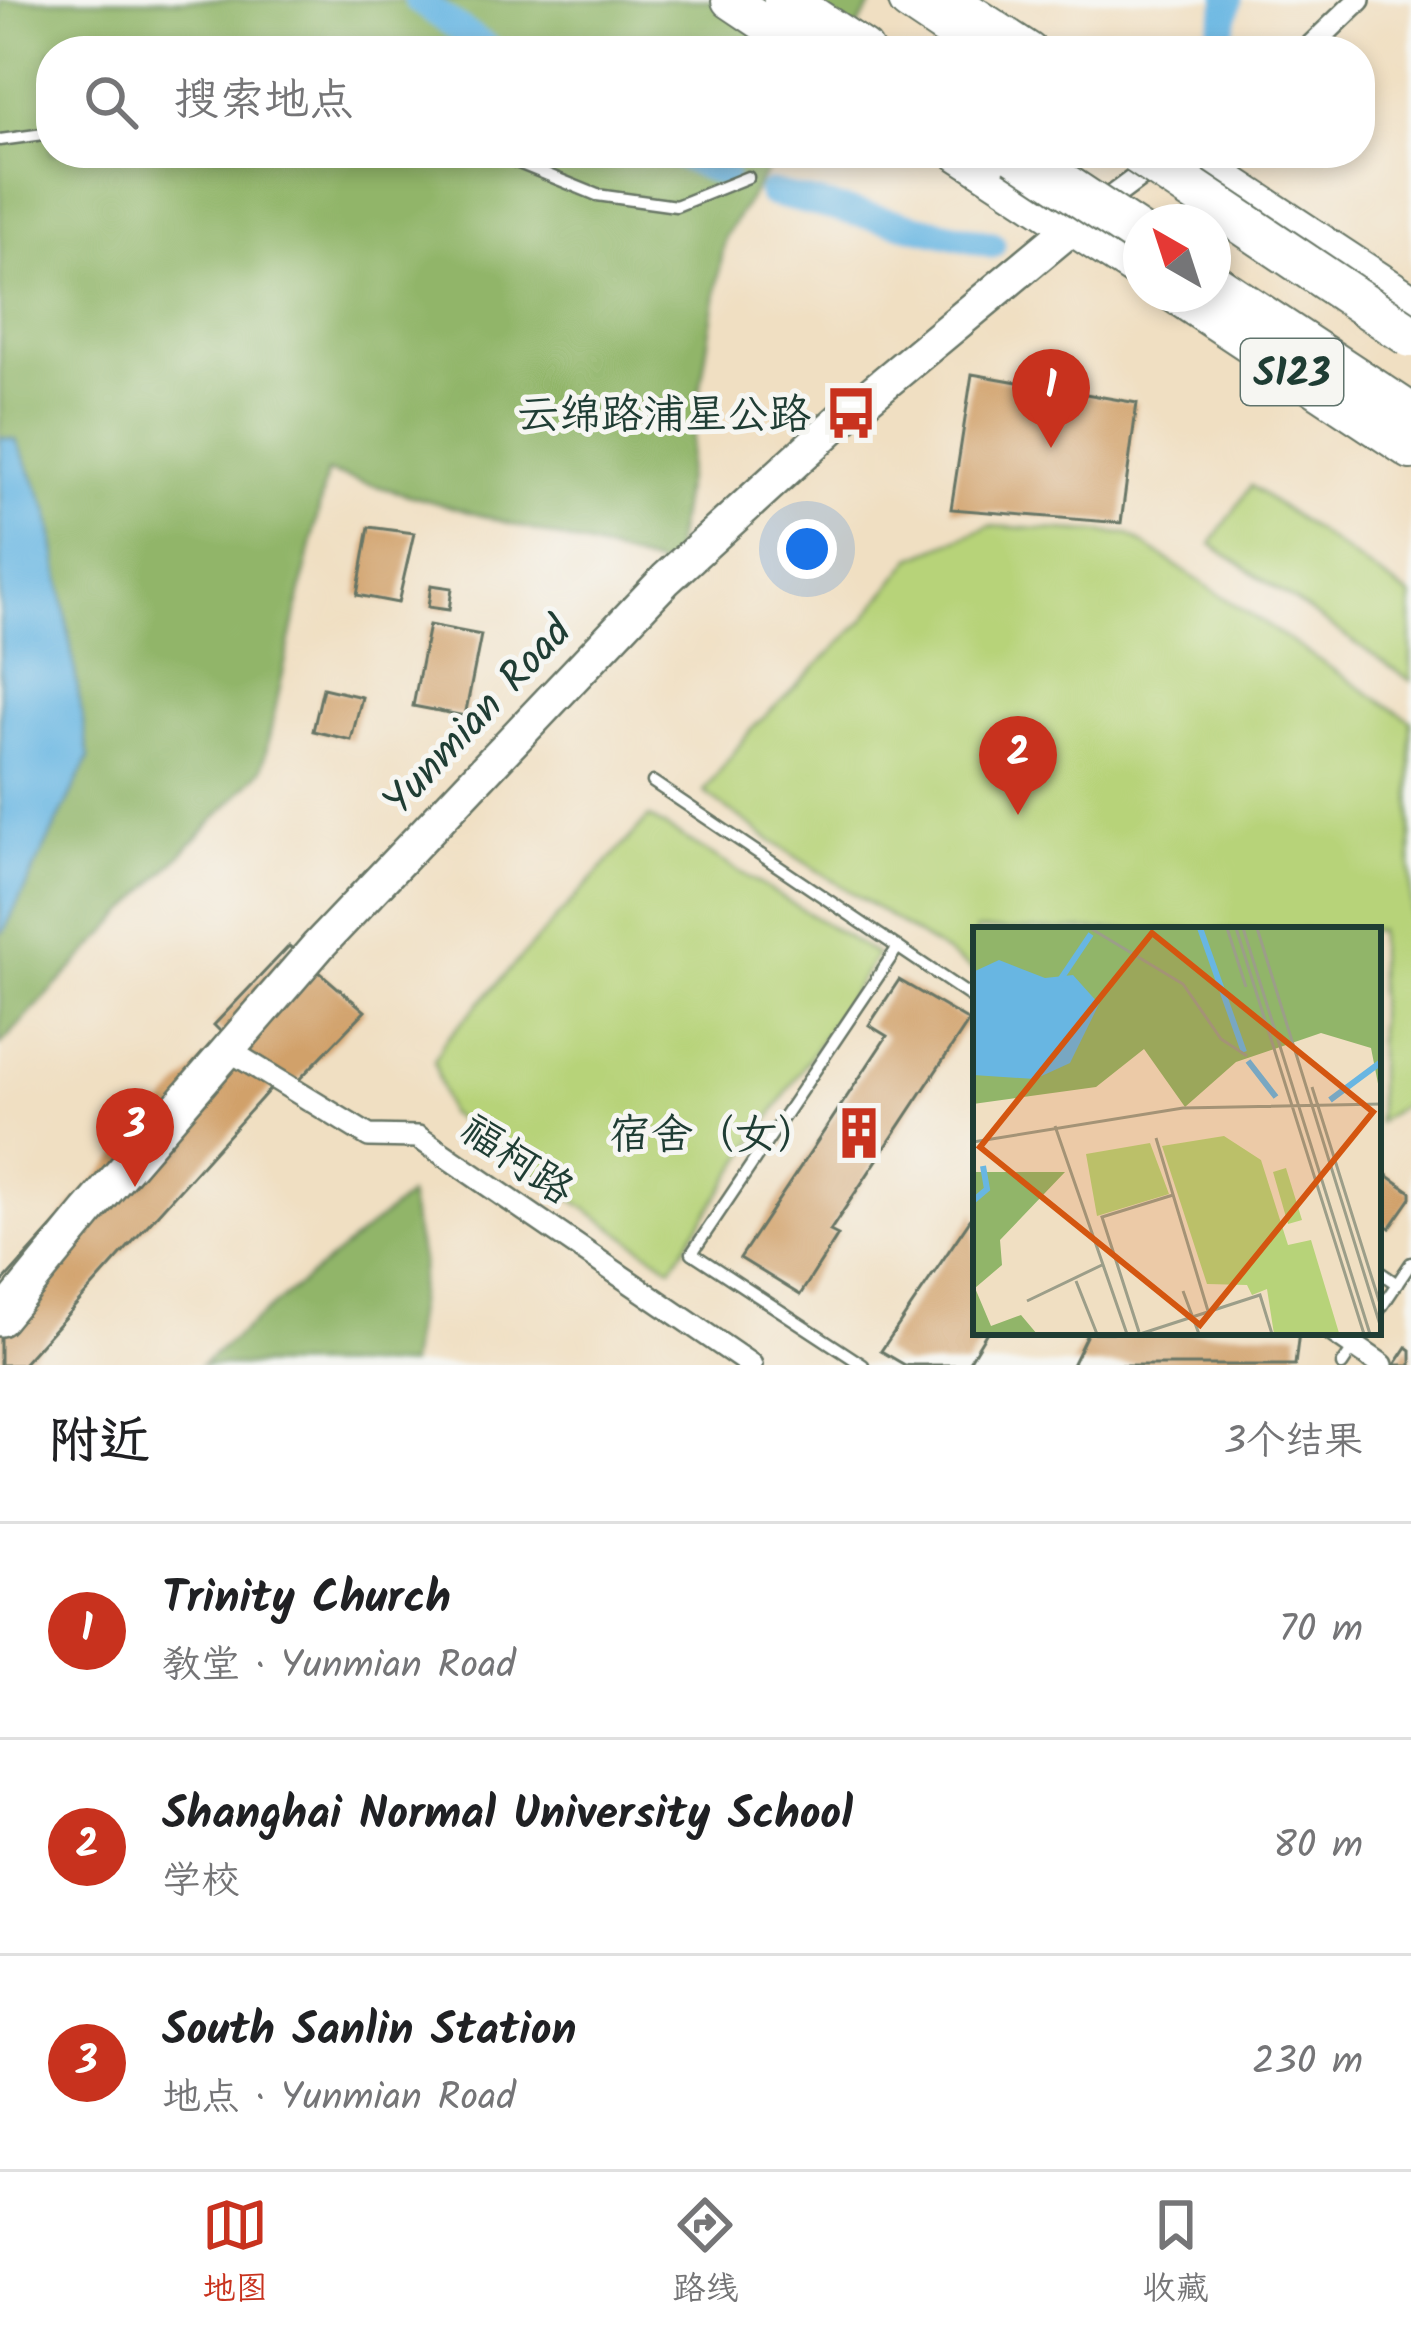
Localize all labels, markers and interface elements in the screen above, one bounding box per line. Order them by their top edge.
search box [36,36,1375,168]
text: 搜索地点 [174,66,354,138]
icon: search [78,69,144,135]
north arrow [1123,204,1231,312]
road number: S123 [1241,339,1343,405]
pin: 1 [1012,349,1090,448]
place label: 云绵路浦星公路 [517,383,811,450]
bus stop icon: 云绵路浦星公路 [822,384,880,442]
your location [777,519,837,579]
street label: Yunmian Road [368,601,590,833]
pin: 2 [979,716,1057,815]
inset map [973,927,1381,1335]
pin: 3 [96,1088,174,1187]
street label: 福柯路 [445,1098,587,1224]
place label: 宿舍（女） [609,1103,819,1170]
building icon: 宿舍（女） [830,1104,888,1162]
text: 附近 [48,1403,150,1484]
text: 3个结果 [1224,1412,1363,1474]
text: Trinity Church [162,1564,451,1636]
text: 1 [81,1600,93,1662]
text: 70 m [1279,1600,1363,1662]
text: 教堂 · Yunmian Road [162,1636,516,1698]
text: Shanghai Normal University School [162,1780,853,1852]
text: 2 [76,1816,98,1878]
text: 80 m [1273,1816,1363,1878]
text: 学校 [162,1852,240,1914]
text: South Sanlin Station [162,1996,576,2068]
text: 3 [76,2032,98,2094]
text: 230 m [1252,2032,1363,2094]
text: 地点 · Yunmian Road [162,2068,516,2130]
tab: 地图 [202,2192,268,2317]
tab: 路线 [672,2192,738,2317]
tab: 收藏 [1143,2192,1209,2317]

